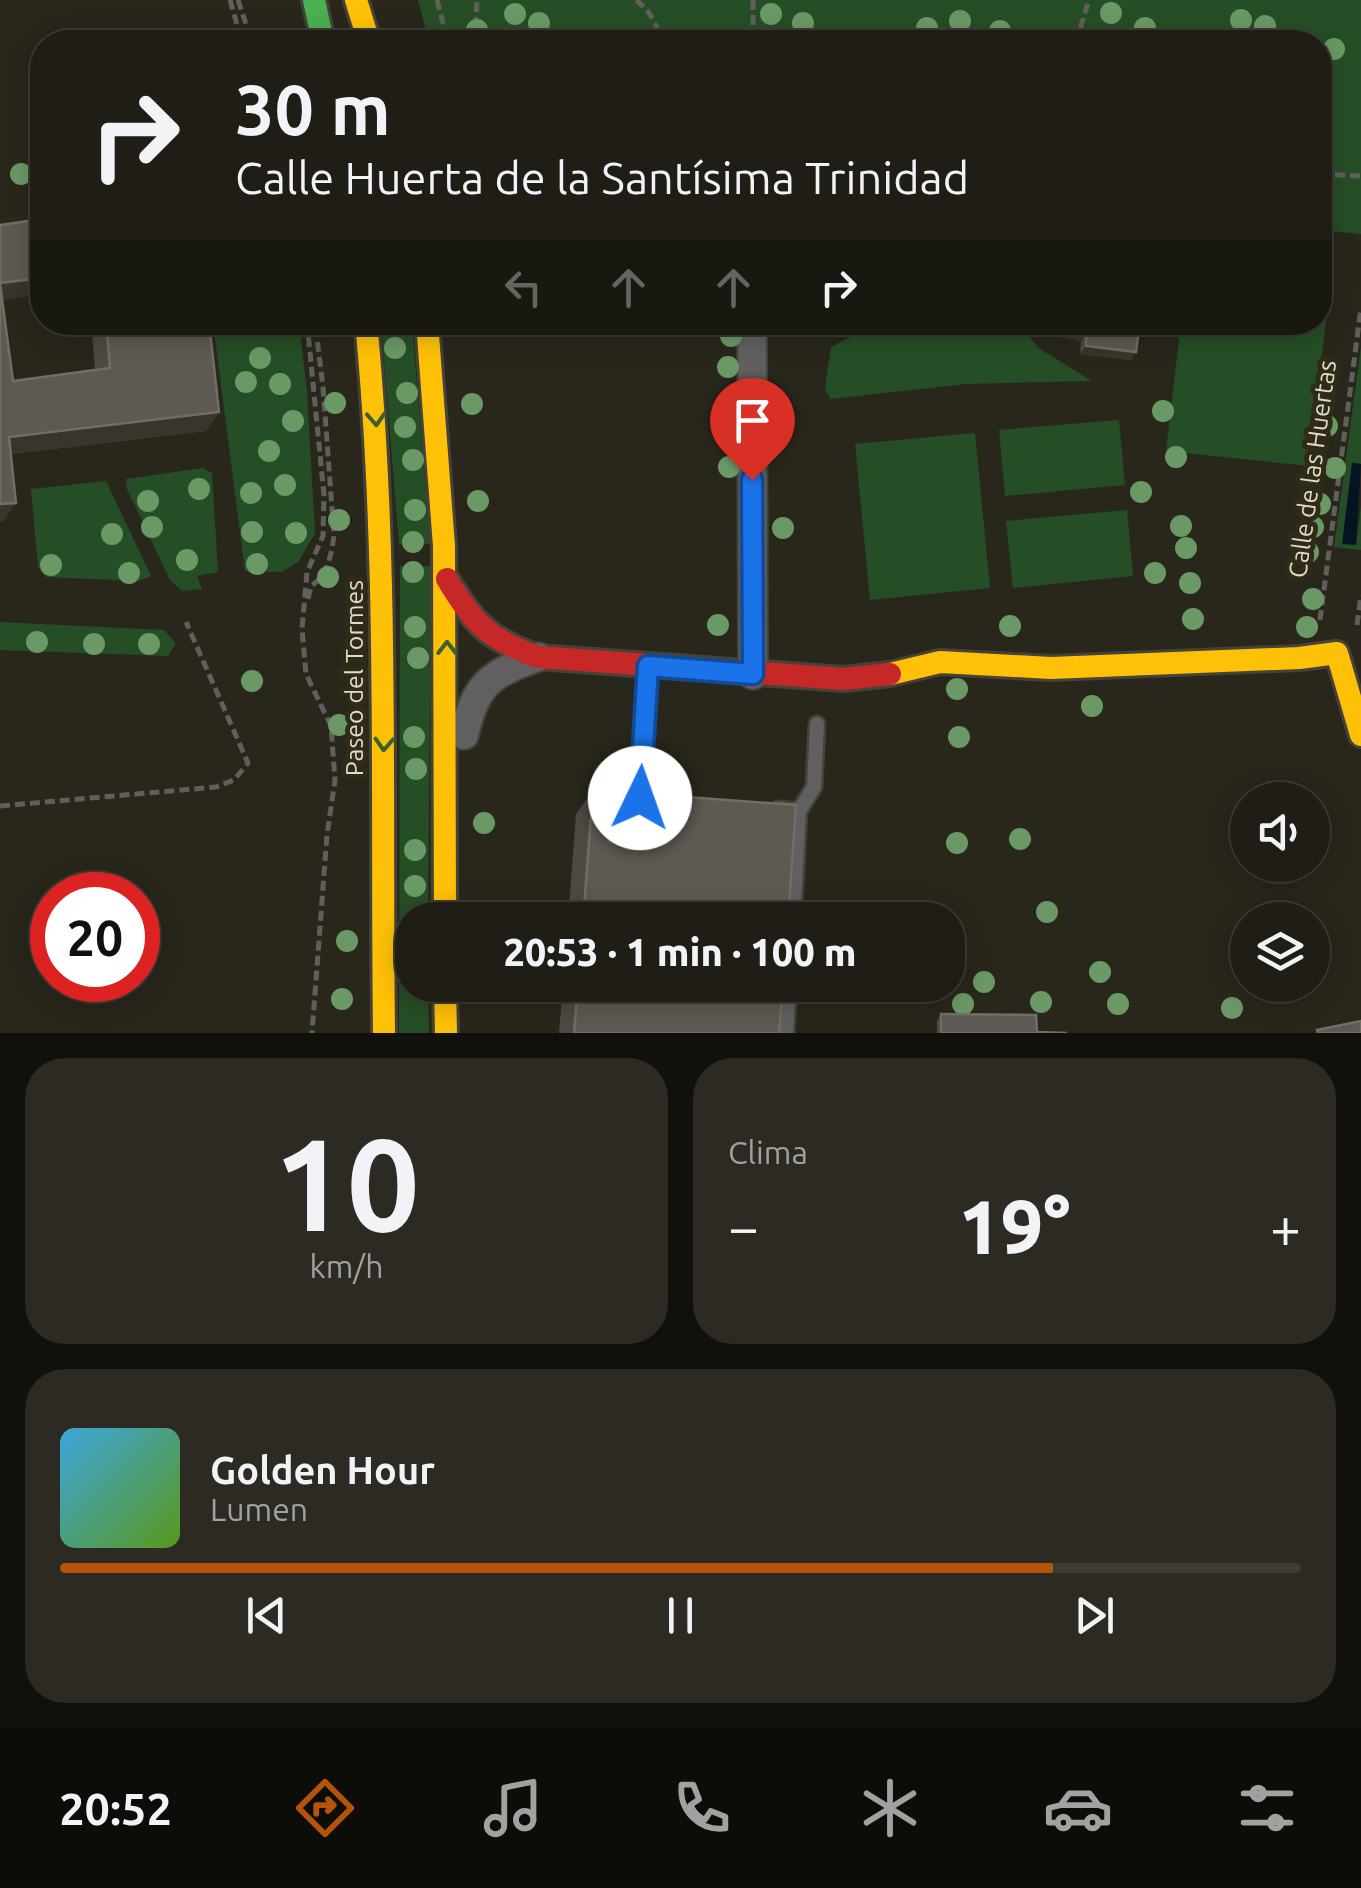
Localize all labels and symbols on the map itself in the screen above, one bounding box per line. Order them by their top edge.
street label: Calle de las Huertas [1283,358,1341,580]
pin [710,378,795,481]
one-way arrow [365,412,386,428]
street label: Paseo del Tormes [340,580,368,776]
one-way arrow [436,639,458,654]
one-way arrow [374,737,395,753]
position arrow [588,746,692,850]
speed limit sign: 20 [30,872,160,1002]

